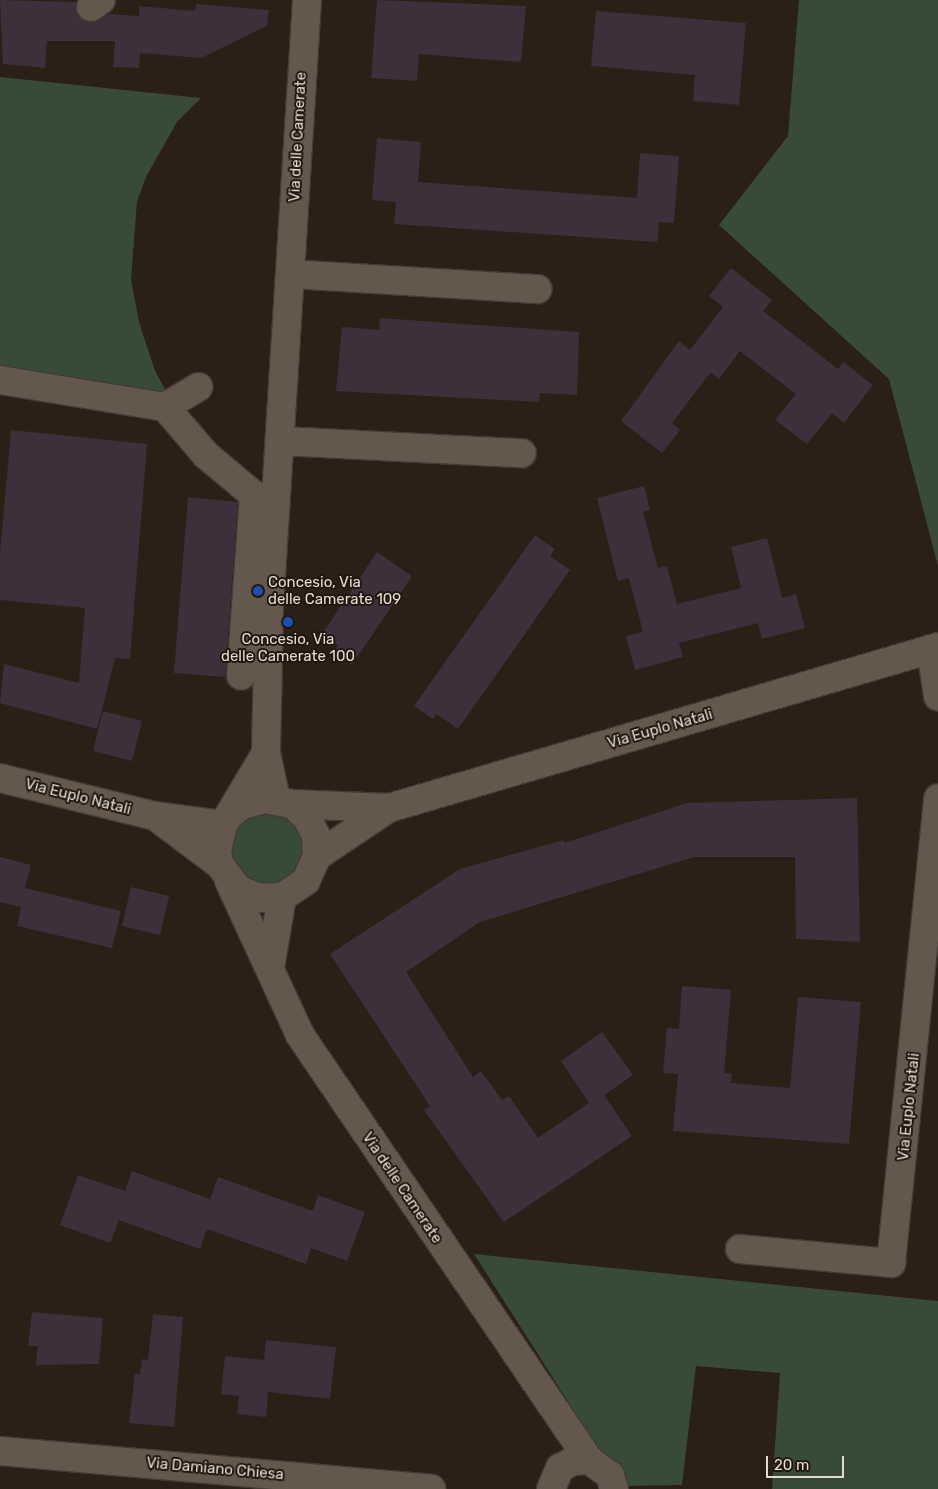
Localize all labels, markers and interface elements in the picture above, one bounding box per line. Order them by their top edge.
street label: Via delle Camerate [286,72,310,202]
place label: Concesio, Via delle Camerate 109 [268,573,401,608]
marker: Concesio, Via delle Camerate 109 [252,585,264,597]
marker: Concesio, Via delle Camerate 100 [282,616,294,628]
place label: Concesio, Via delle Camerate 100 [221,630,355,665]
street label: Via Euplo Natali [605,705,715,753]
street label: Via Euplo Natali [23,775,133,819]
street label: Via Euplo Natali [894,1052,924,1162]
street label: Via delle Camerate [358,1129,446,1247]
scale bar [768,1446,846,1478]
street label: Via Damiano Chiesa [146,1454,284,1484]
text: 20 m [774,1456,809,1474]

